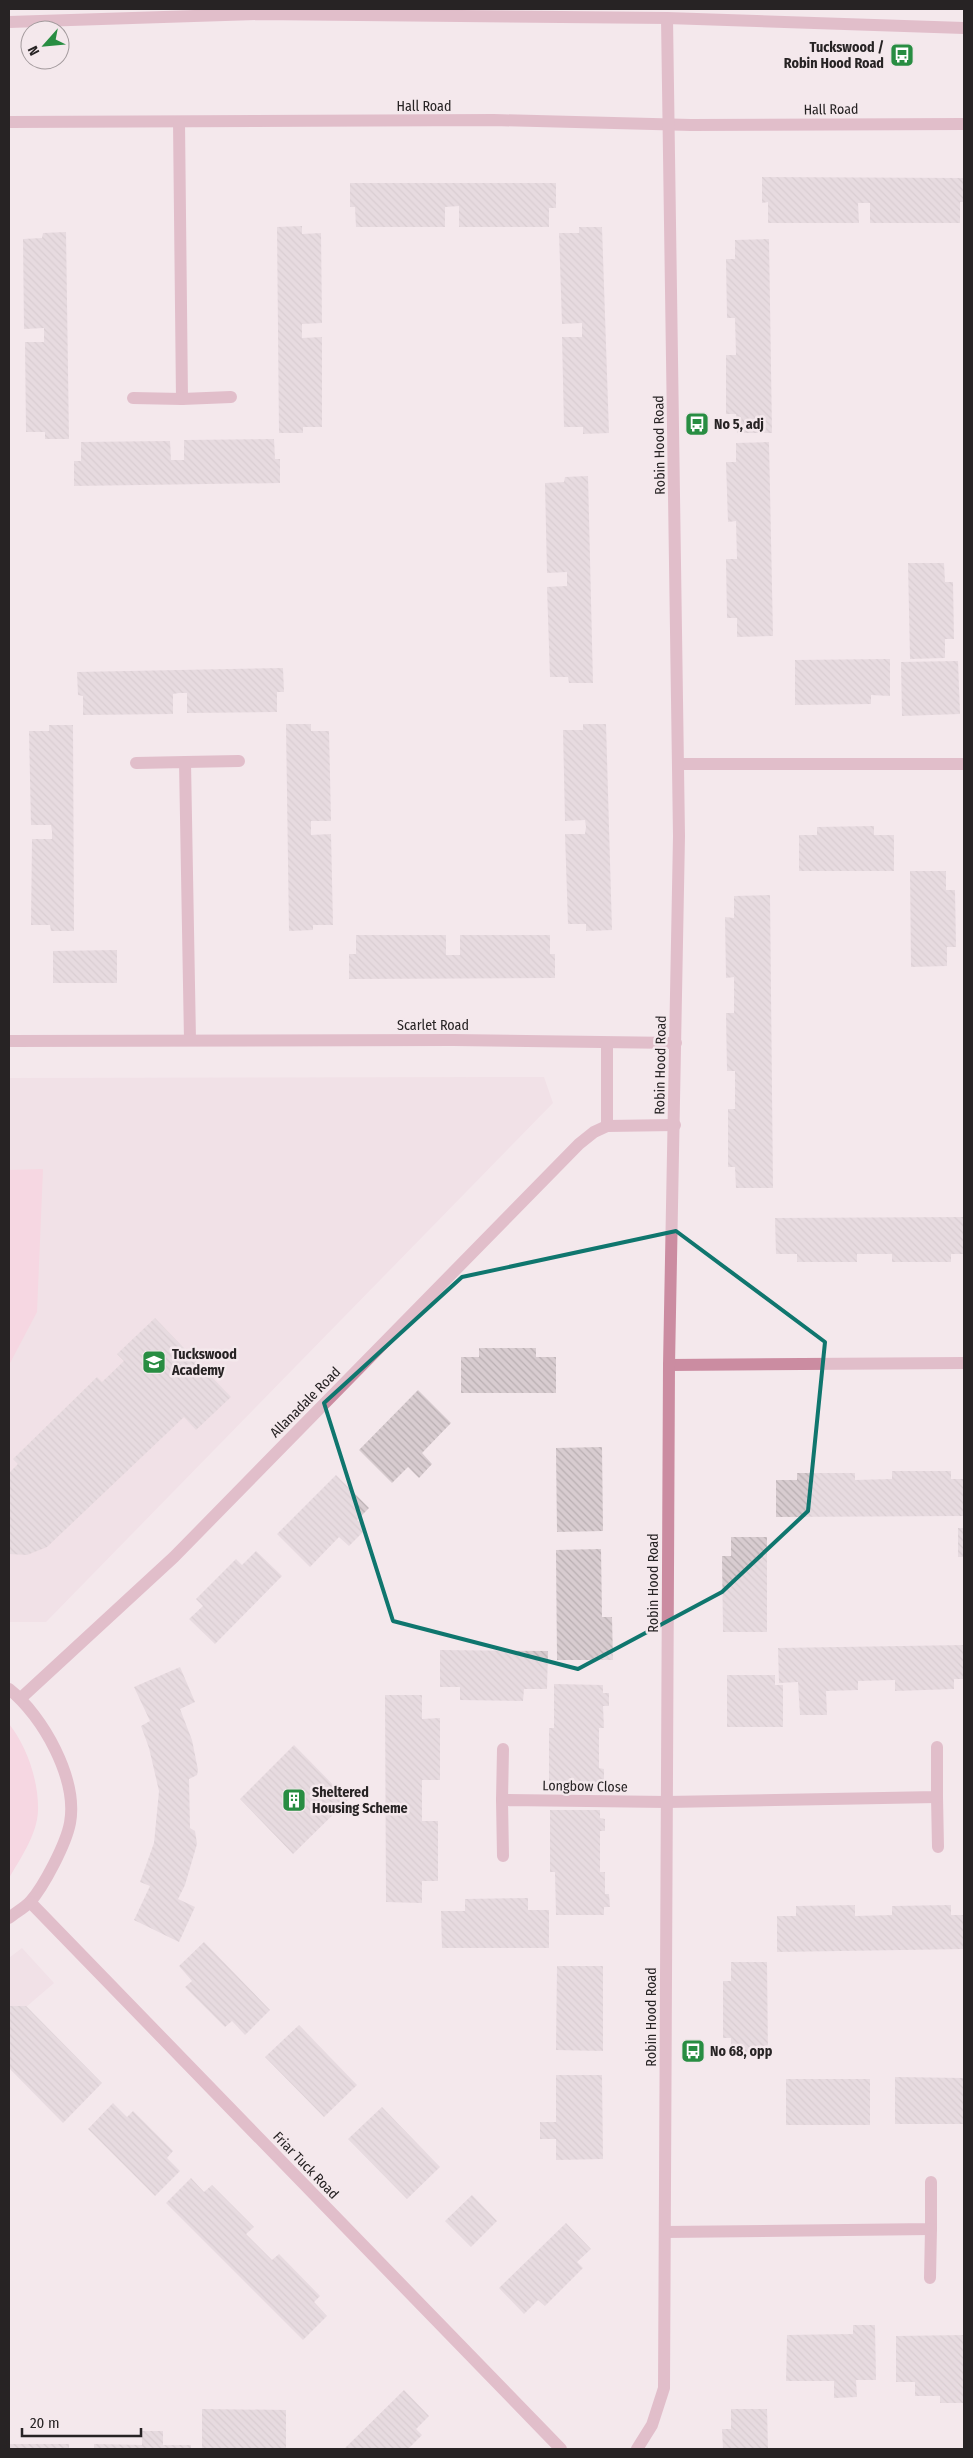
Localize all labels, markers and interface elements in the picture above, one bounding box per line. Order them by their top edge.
north arrow [20,20,70,70]
place label: Tuckswood / Robin Hood Road [784,39,884,72]
bus stop icon: Tuckswood / Robin Hood Road [889,42,915,68]
text: N [24,43,43,58]
street label: Hall Road [397,98,451,115]
street label: Hall Road [803,101,859,118]
street label: Robin Hood Road [650,395,669,495]
bus stop icon: No 5, adj [684,411,710,437]
place label: No 5, adj [714,416,764,433]
street label: Robin Hood Road [651,1015,670,1115]
street label: Scarlet Road [397,1017,469,1034]
place label: Tuckswood Academy [171,1346,237,1379]
school or university icon: Tuckswood Academy [141,1349,167,1375]
street label: Allanadale Road [267,1364,344,1441]
street label: Robin Hood Road [645,1533,662,1633]
street label: Longbow Close [542,1777,628,1796]
place label: Sheltered Housing Scheme [312,1784,408,1817]
building icon: Sheltered Housing Scheme [281,1787,307,1813]
street label: Robin Hood Road [643,1967,660,2067]
bus stop icon: No 68, opp [680,2038,706,2064]
place label: No 68, opp [710,2043,773,2060]
street label: Friar Tuck Road [269,2128,342,2203]
scale bar [22,2406,141,2438]
text: 20 m [30,2414,60,2432]

